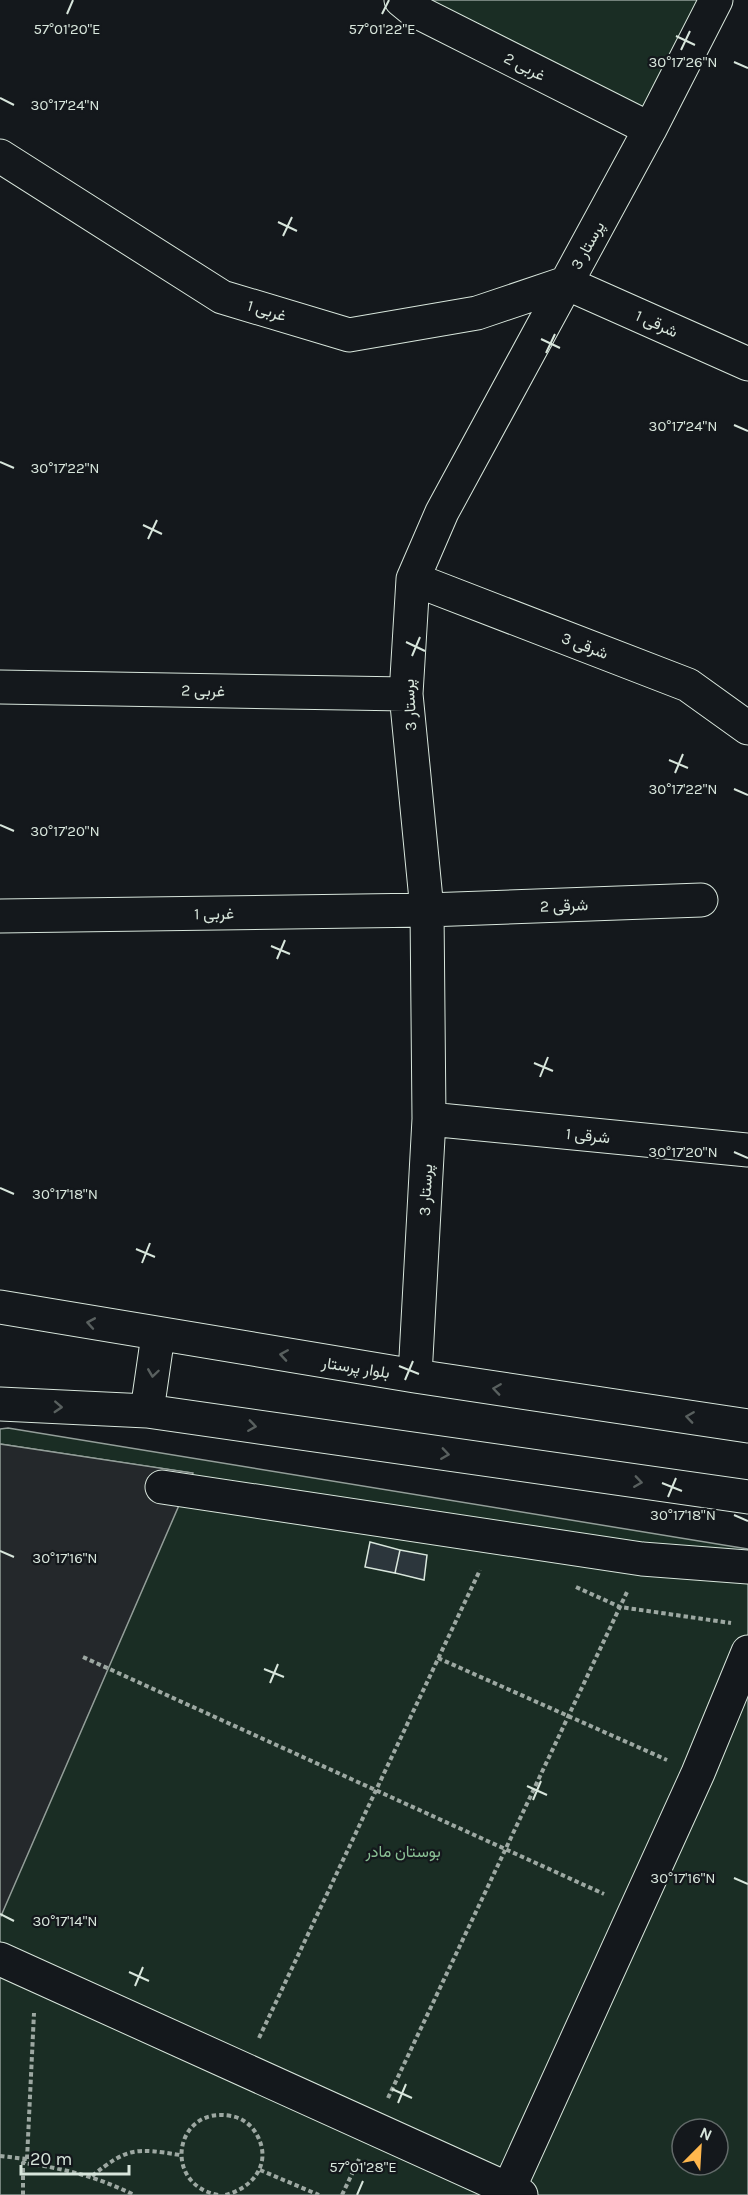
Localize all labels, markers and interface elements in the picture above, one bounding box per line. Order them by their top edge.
text: 57°01'20"E [33,20,101,38]
text: 57°01'22"E [349,20,415,38]
street label: غربی 2 [500,48,549,86]
text: 30°17'26"N [648,53,718,71]
text: 30°17'24"N [31,96,99,114]
street label: پرستار 3 [566,218,610,274]
street label: غربی 1 [245,296,289,326]
street label: شرقی 1 [632,306,681,342]
text: 30°17'24"N [649,417,717,435]
text: 30°17'22"N [30,459,100,477]
street label: شرقی 3 [558,628,611,664]
street label: پرستار 3 [399,678,422,731]
street label: غربی 2 [181,681,225,701]
text: 30°17'22"N [648,780,718,798]
text: 30°17'20"N [30,822,100,840]
street label: شرقی 2 [539,895,589,917]
street label: غربی 1 [194,904,234,924]
street label: شرقی 1 [565,1124,611,1148]
text: 30°17'20"N [648,1143,718,1161]
street label: پرستار 3 [415,1164,438,1217]
text: 30°17'18"N [32,1185,98,1203]
one-way arrow [87,1317,97,1330]
one-way arrow [279,1350,288,1362]
street label: بلوار پرستار [319,1353,391,1384]
one-way arrow [147,1369,159,1378]
one-way arrow [493,1383,502,1395]
one-way arrow [54,1400,63,1413]
one-way arrow [686,1411,696,1424]
one-way arrow [248,1420,257,1432]
one-way arrow [441,1447,450,1459]
one-way arrow [634,1475,643,1487]
text: 30°17'18"N [650,1506,716,1524]
text: 30°17'16"N [32,1549,98,1567]
park label: بوستان مادر [364,1842,441,1862]
text: 30°17'16"N [650,1869,716,1887]
text: 30°17'14"N [32,1912,98,1930]
north arrow [670,2117,730,2177]
text: N [697,2123,715,2145]
scale bar [21,2138,129,2176]
text: 20 m [30,2148,72,2170]
text: 57°01'28"E [329,2158,397,2176]

